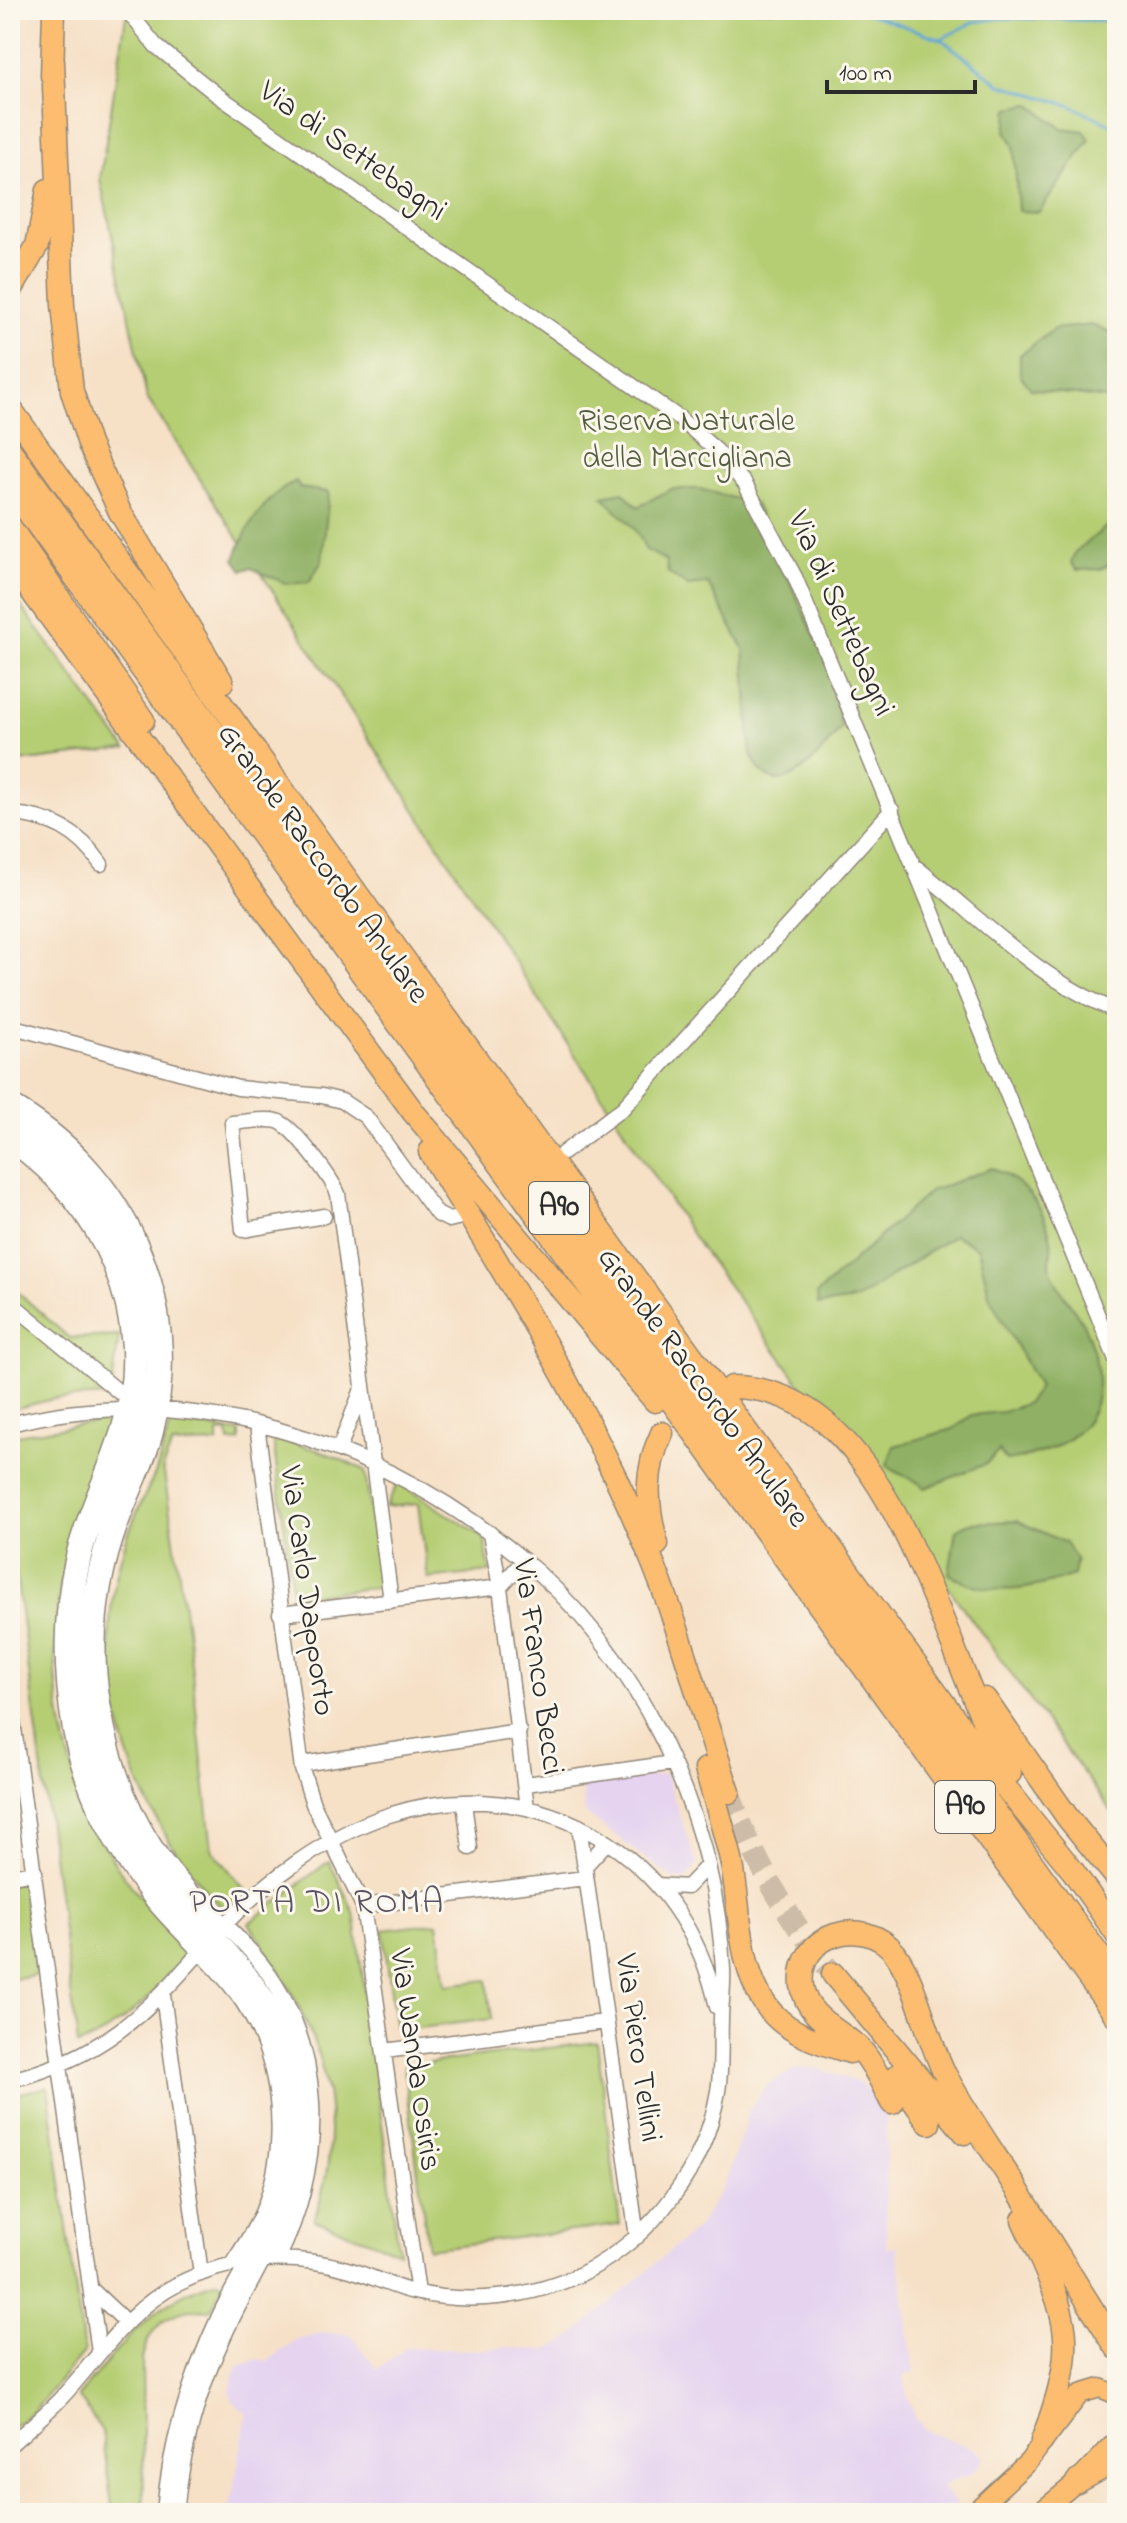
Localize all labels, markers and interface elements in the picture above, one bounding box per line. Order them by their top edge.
scale bar [827,44,975,94]
text: 100 m [839,57,892,92]
street label: Via di Settebagni [247,69,456,234]
park label: Riserva Naturale della Marcigliana [579,399,796,483]
street label: Via di Settebagni [773,503,906,724]
street label: Grande Raccordo Anulare [204,714,440,1014]
road number: A90 [529,1182,589,1234]
street label: Grande Raccordo Anulare [584,1238,820,1538]
street label: Via Carlo Dapporto [265,1462,347,1719]
street label: Via Franco Becci [498,1555,575,1778]
road number: A90 [935,1781,995,1833]
district label: PORTA DI ROMA [189,1879,445,1929]
street label: Via Wanda Osiris [375,1945,453,2174]
street label: Via Piero Tellini [600,1950,673,2145]

